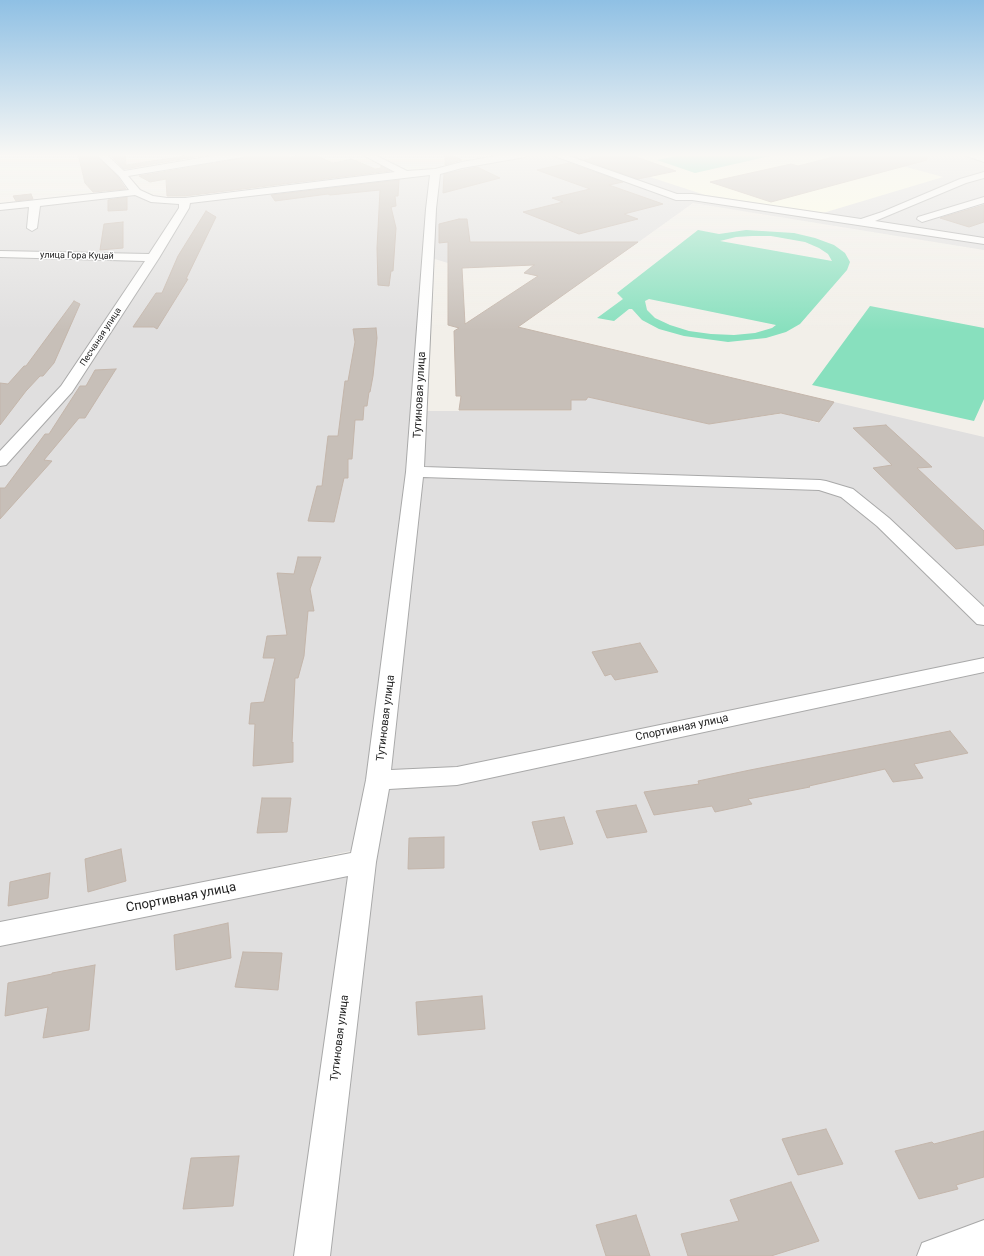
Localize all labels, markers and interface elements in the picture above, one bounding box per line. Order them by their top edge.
street label: улица Гора Куцай [40,250,114,262]
street label: Песчаная улица [78,306,124,368]
street label: Тутиновая улица [411,351,429,439]
street label: Тутиновая улица [374,674,398,762]
street label: Спортивная улица [634,712,730,744]
street label: Спортивная улица [125,880,237,916]
street label: Тутиновая улица [328,994,352,1082]

